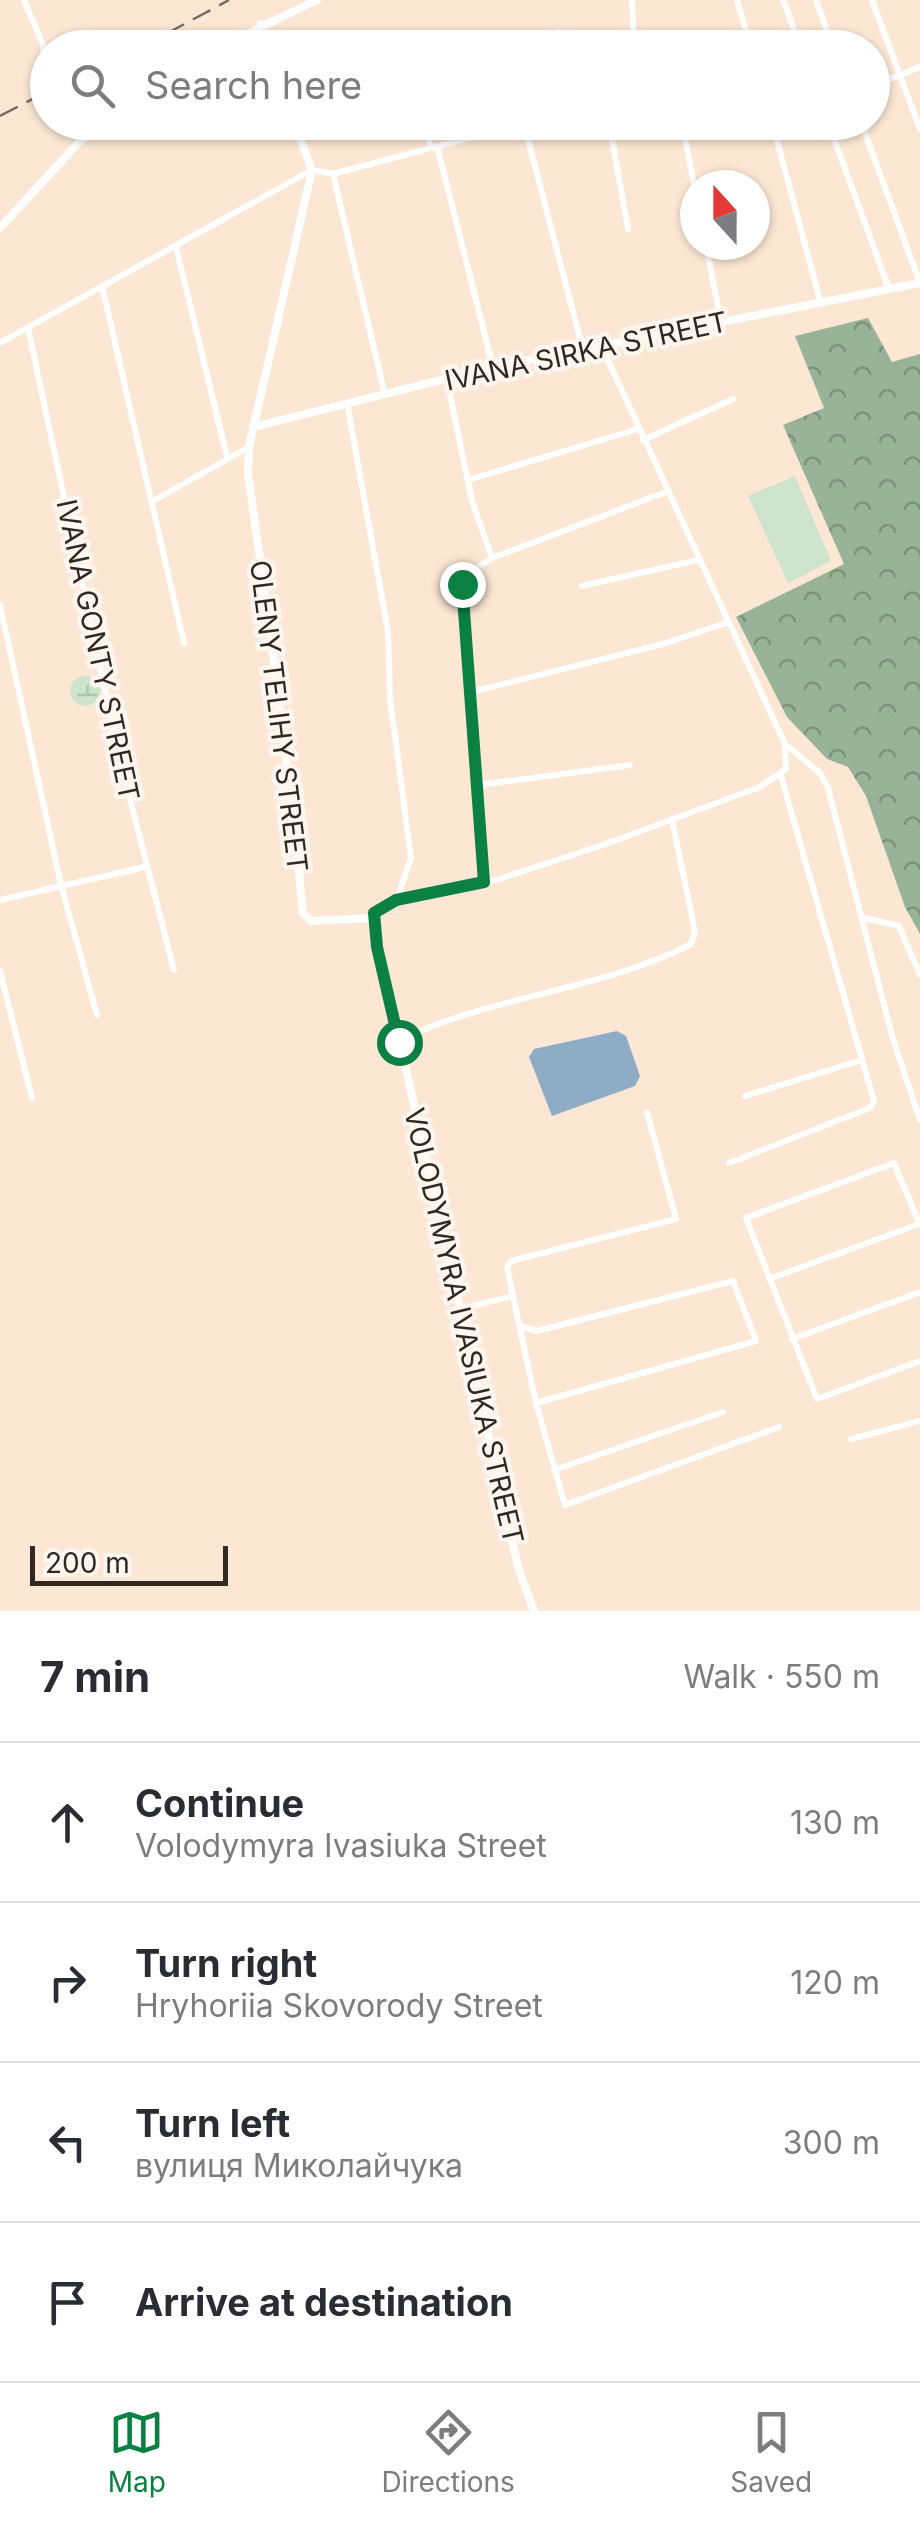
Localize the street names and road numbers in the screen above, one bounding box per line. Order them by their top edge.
street label: IVANA SIRKA STREET [442,304,730,398]
street label: IVANA GONTY STREET [49,496,147,804]
street label: OLENY TELIHY STREET [243,558,315,874]
street label: VOLODYMYRA IVASIUKA STREET [397,1105,531,1547]

